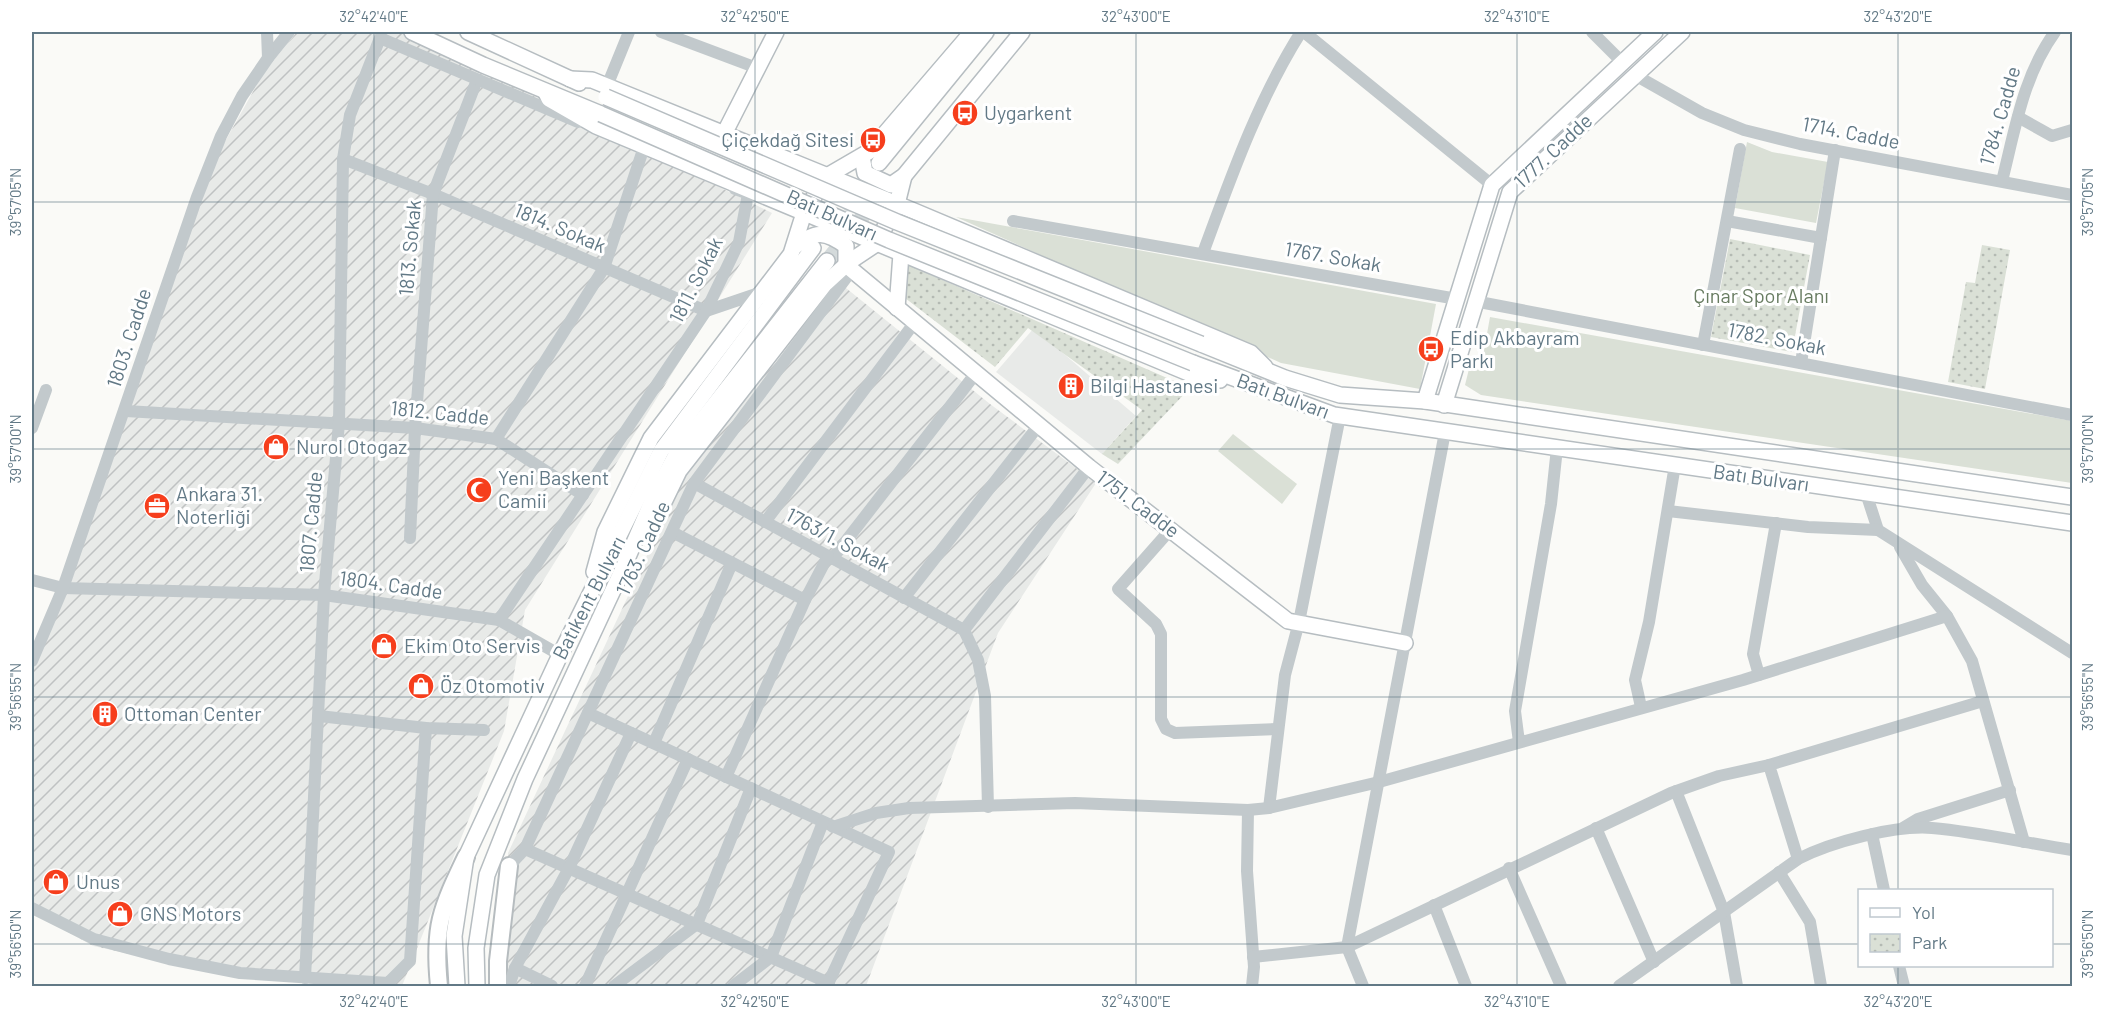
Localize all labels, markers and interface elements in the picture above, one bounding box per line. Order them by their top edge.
text: 32°42'40"E [339,7,409,25]
text: 32°42'50"E [721,7,789,25]
text: 32°43'00"E [1101,7,1171,25]
text: 32°43'10"E [1484,7,1550,25]
text: 32°43'20"E [1864,7,1933,25]
street label: 1784. Cadde [1973,63,2025,168]
bus stop icon: Uygarkent [950,98,980,128]
place label: Uygarkent [984,100,1072,124]
street label: 1777. Cadde [1508,108,1597,193]
street label: 1714. Cadde [1800,111,1902,153]
bus stop icon: Çiçekdağ Sitesi [858,125,888,155]
place label: Çiçekdağ Sitesi [721,127,854,151]
text: 39°57'05"N [6,168,24,236]
text: 39°57'05"N [2078,168,2096,236]
street label: Batı Bulvarı [783,183,881,245]
street label: 1814. Sokak [511,197,610,257]
street label: 1813. Sokak [393,199,425,297]
street label: 1811. Sokak [663,233,727,326]
street label: 1767. Sokak [1283,236,1383,276]
park label: Çınar Spor Alanı [1693,283,1829,307]
street label: 1803. Cadde [101,285,155,391]
street label: 1782. Sokak [1726,317,1828,359]
place label: Edip Akbayram Parkı [1450,325,1580,372]
bus stop icon: Edip Akbayram Parkı [1416,334,1446,364]
street label: Batı Bulvarı [1234,367,1333,423]
building icon: Bilgi Hastanesi [1056,371,1086,401]
place label: Bilgi Hastanesi [1090,373,1218,397]
street label: 1812. Cadde [390,395,491,429]
text: 39°57'00"N [6,414,24,484]
text: 39°57'00"N [2078,414,2096,484]
shop icon: Nurol Otogaz [261,432,291,462]
place label: Nurol Otogaz [296,434,407,458]
street label: Batı Bulvarı [1712,458,1811,496]
street label: 1751. Cadde [1092,464,1185,542]
place label: Yeni Başkent Camii [498,465,609,512]
street label: 1807. Cadde [294,470,326,574]
mosque icon: Yeni Başkent Camii [464,475,494,505]
place label: Ankara 31. Noterliği [176,481,263,528]
office icon: Ankara 31. Noterliği [142,491,172,521]
street label: 1763. Cadde [610,497,674,599]
street label: 1763/1. Sokak [782,502,895,577]
street label: Batıkent Bulvarı [547,532,629,663]
street label: 1804. Cadde [338,565,444,603]
shop icon: Ekim Oto Servis [369,631,399,661]
place label: Ekim Oto Servis [404,633,540,657]
text: 39°56'55"N [6,663,24,731]
text: 39°56'55"N [2078,663,2096,731]
shop icon: Öz Otomotiv [406,671,436,701]
place label: Öz Otomotiv [440,673,545,697]
building icon: Ottoman Center [90,699,120,729]
place label: Ottoman Center [124,701,262,725]
shop icon: Unus [41,867,71,897]
place label: Unus [76,869,120,893]
legend [1858,889,2053,967]
shop icon: GNS Motors [105,899,135,929]
place label: GNS Motors [140,901,241,925]
text: Yol [1912,901,1935,923]
text: 39°56'50"N [6,910,24,978]
text: 39°56'50"N [2078,910,2096,978]
text: Park [1912,931,1947,953]
text: 32°42'40"E [339,992,409,1010]
text: 32°42'50"E [721,992,789,1010]
text: 32°43'00"E [1101,992,1171,1010]
text: 32°43'10"E [1484,992,1550,1010]
text: 32°43'20"E [1864,992,1933,1010]

